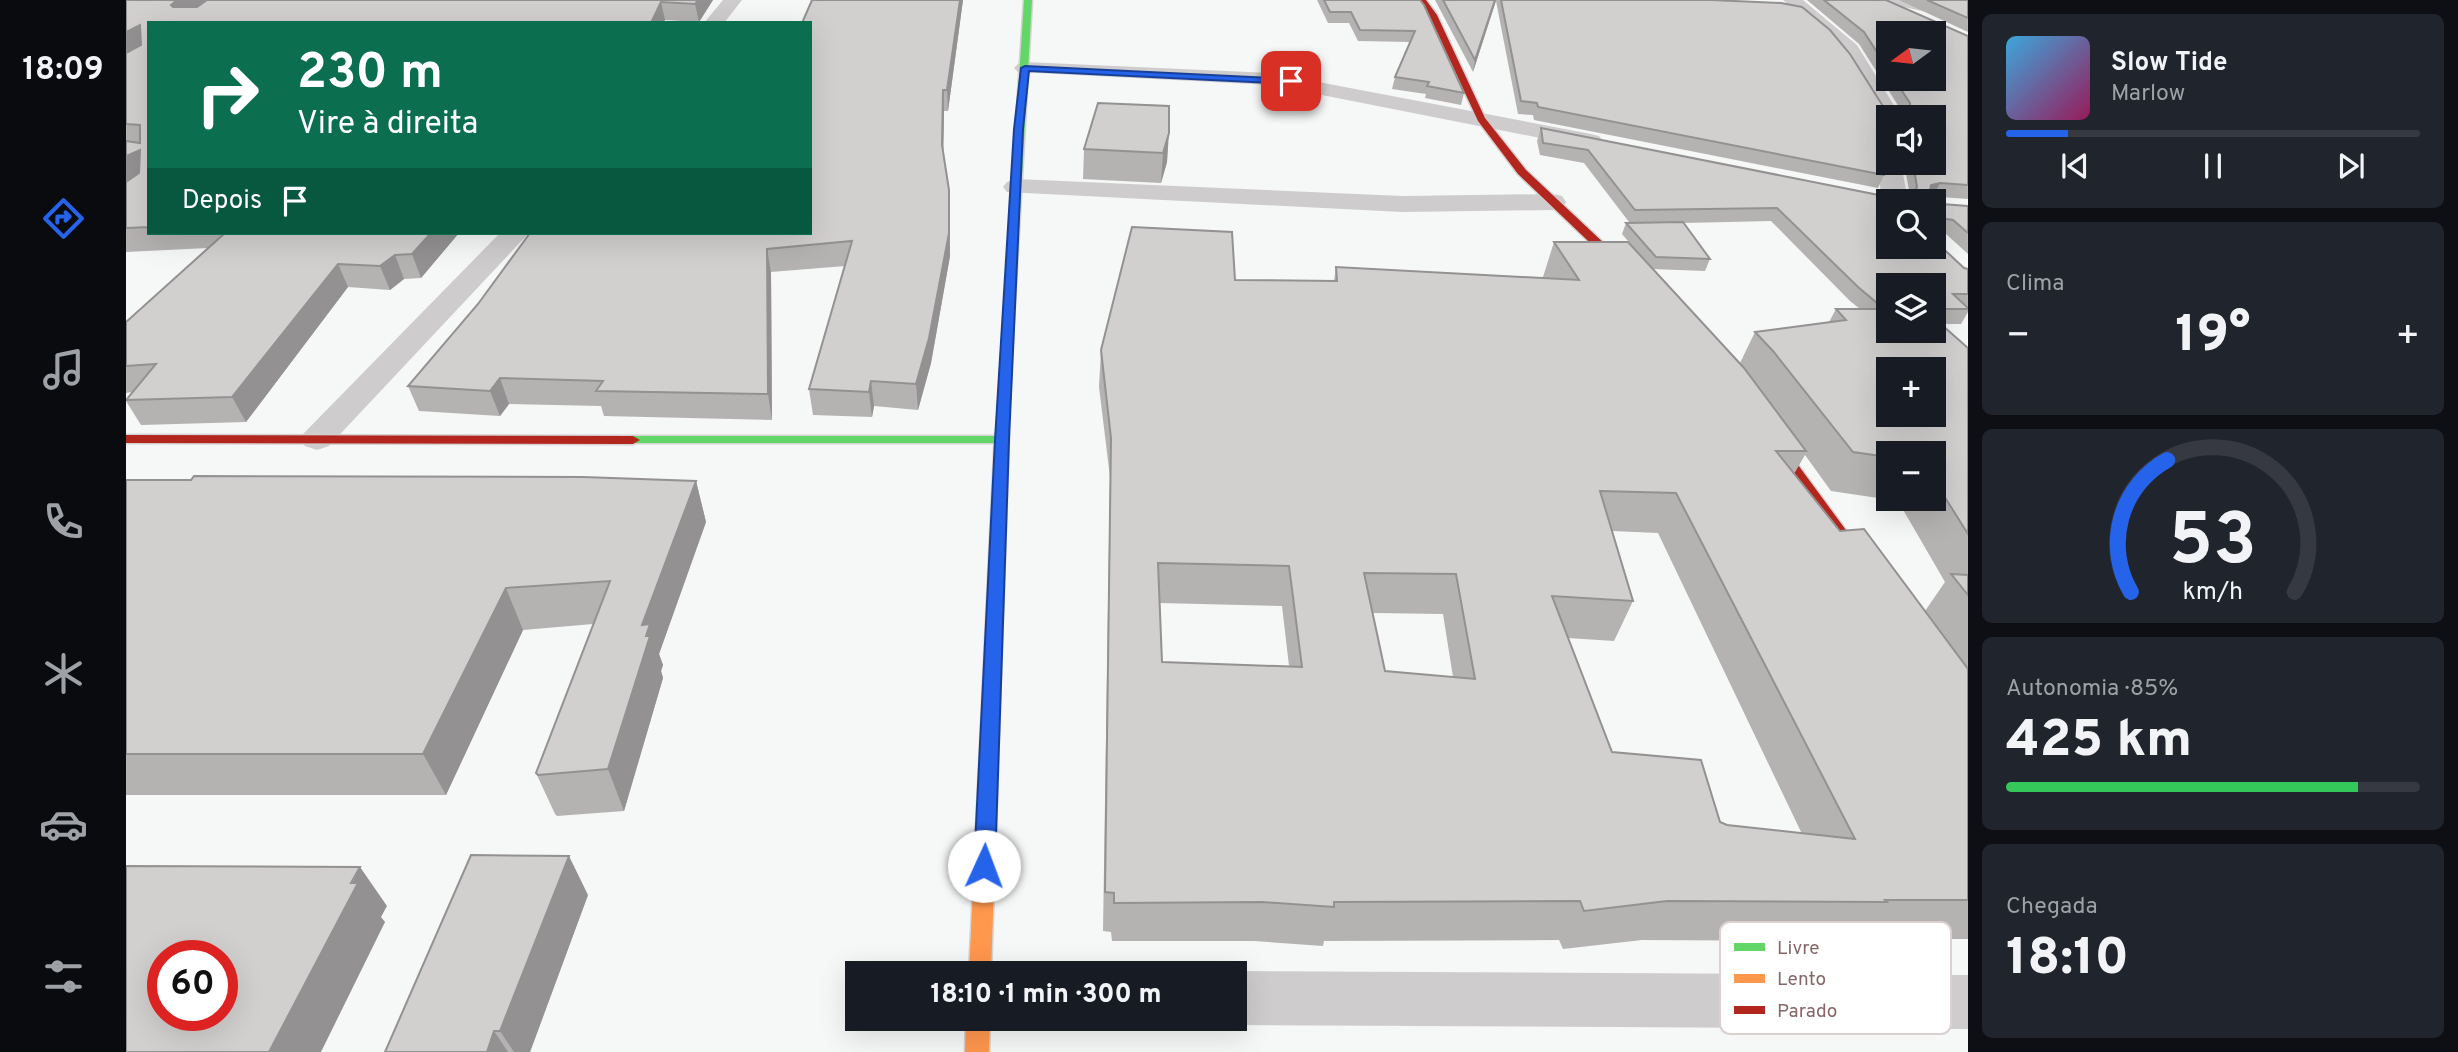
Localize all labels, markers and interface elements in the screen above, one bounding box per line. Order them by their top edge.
north arrow [1876,21,1946,91]
map controls [1876,21,1946,511]
text: 230 m [297,44,443,106]
text: Slow Tide [2111,47,2228,80]
icon: right [182,49,273,140]
text: 18:09 [22,51,104,91]
pin [1261,51,1321,111]
icon: arrive [1272,62,1310,100]
text: Marlow [2111,80,2185,109]
text: Vire à direita [297,105,478,145]
button: sound [1876,105,1946,175]
icon: previous [2056,147,2094,185]
icon: pause [2194,147,2232,185]
icon: next [2332,147,2370,185]
icon: arrive [276,182,314,220]
text: Depois [182,185,262,218]
button: search [1876,189,1946,259]
icon: directions [39,194,88,243]
text: Clima [2006,270,2064,299]
button: layers [1876,273,1946,343]
text: 19° [2175,304,2251,370]
text: − [2006,313,2031,362]
text: + [2395,313,2420,362]
icon: music [39,345,88,394]
button: + [1876,357,1946,427]
button: − [1876,441,1946,511]
icon: phone [39,497,88,546]
text: 53 [2169,498,2257,590]
text: km/h [2183,577,2243,609]
icon: climate [39,649,88,698]
text: Autonomia · 85% [2006,675,2178,704]
text: 425 km [2006,709,2192,775]
icon: car [39,800,88,849]
position arrow [947,829,1021,903]
text: Chegada [2006,893,2098,922]
legend [1720,922,1951,1034]
text: 18:10 [2006,927,2129,993]
text: Livre [1777,937,1820,961]
speed limit sign: 60 [147,940,238,1031]
icon: filters [39,952,88,1001]
text: Lento [1777,968,1826,992]
text: 18:10 · 1 min · 300 m [931,979,1162,1012]
text: Parado [1777,1000,1837,1024]

